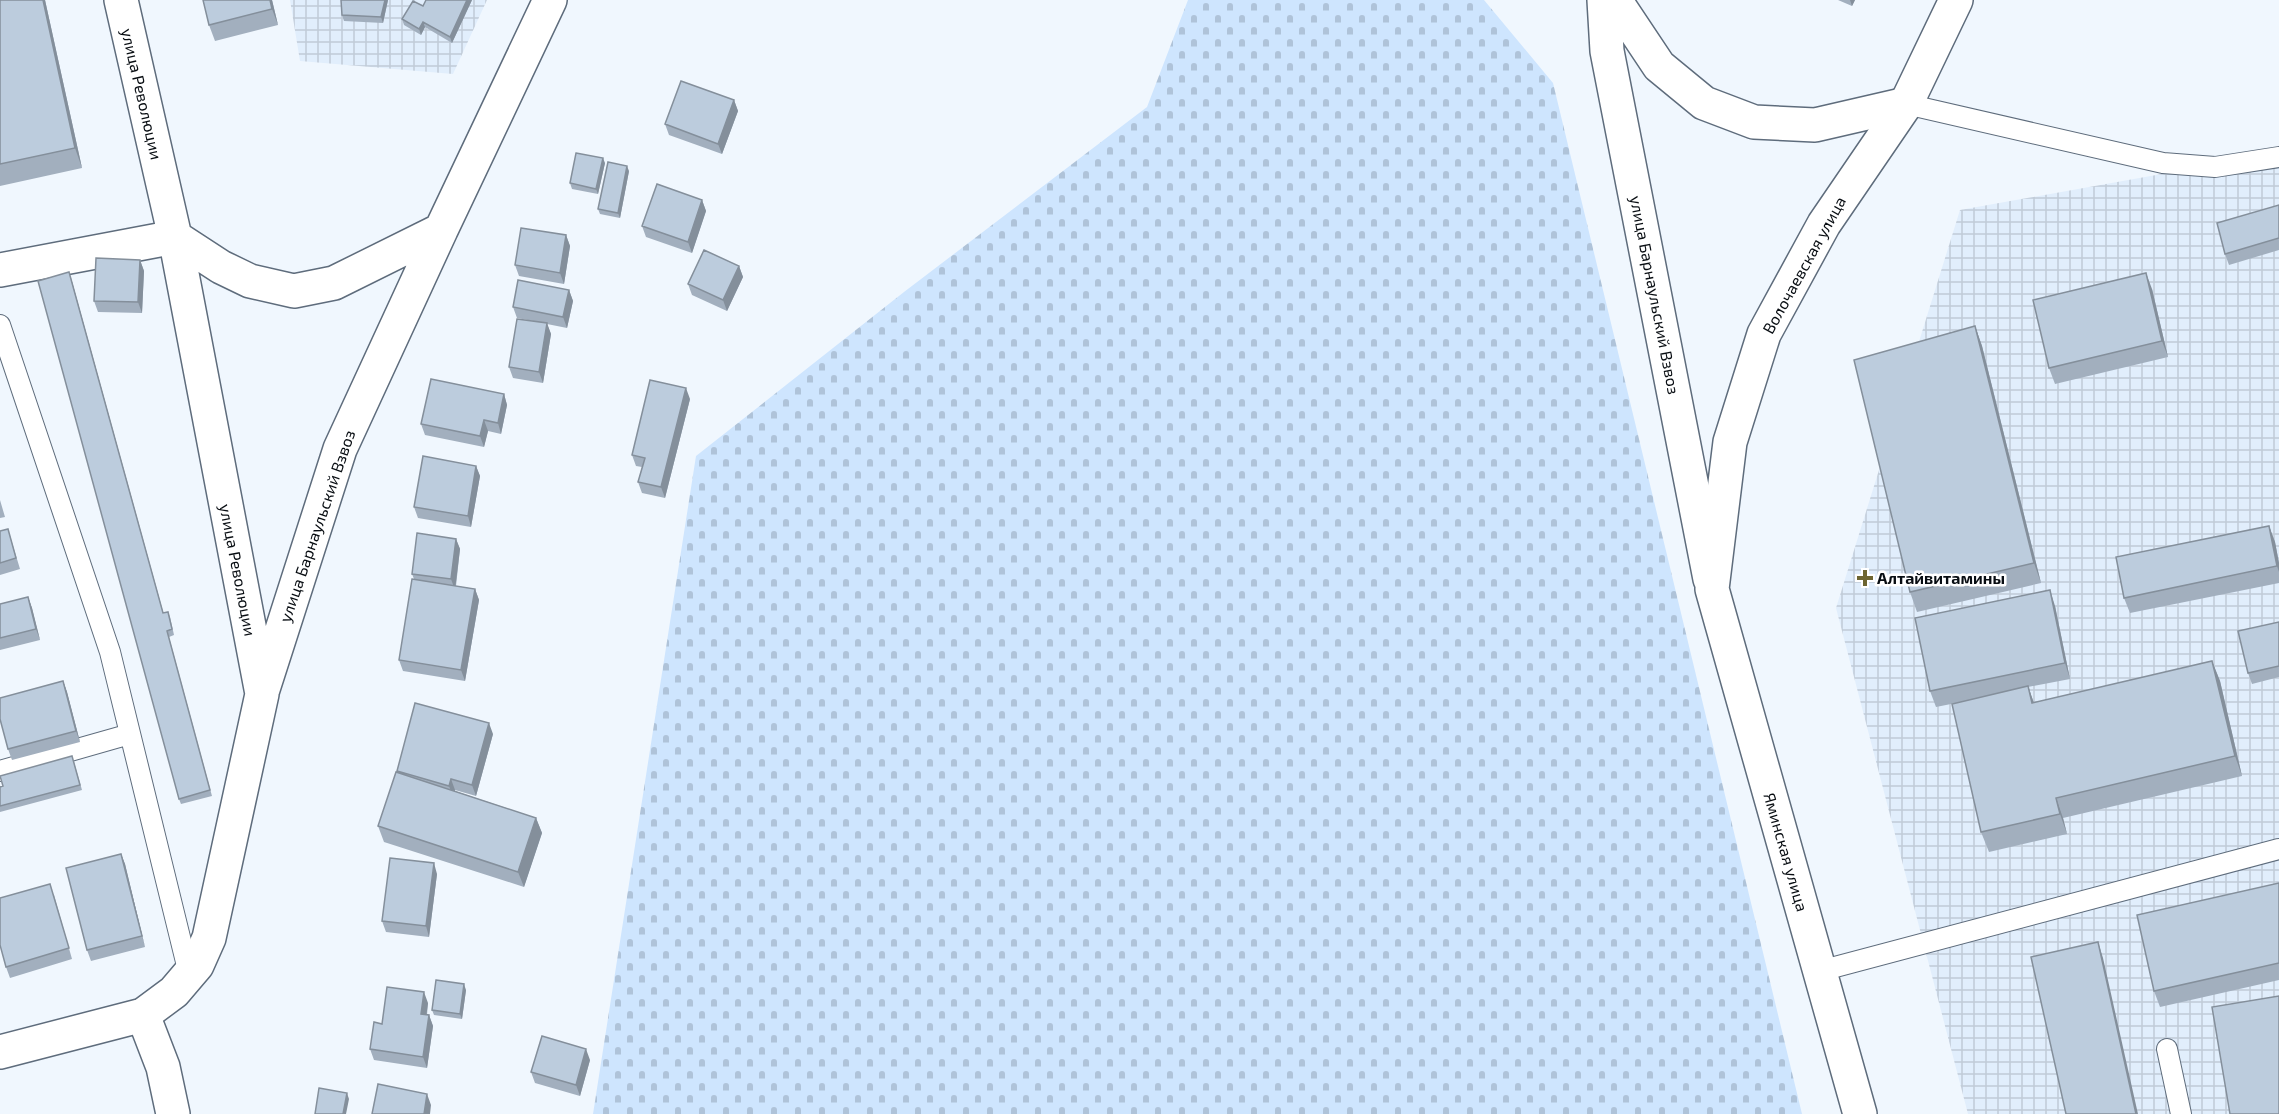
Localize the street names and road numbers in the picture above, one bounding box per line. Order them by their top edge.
street label: улица Революции [117,26,167,162]
street label: Волочаевская улица [1758,193,1850,337]
street label: улица Барнаульский Взвоз [1626,194,1684,396]
street label: улица Барнаульский Взвоз [275,427,359,625]
street label: улица Революции [215,502,261,638]
street label: Яминская улица [1759,790,1813,914]

